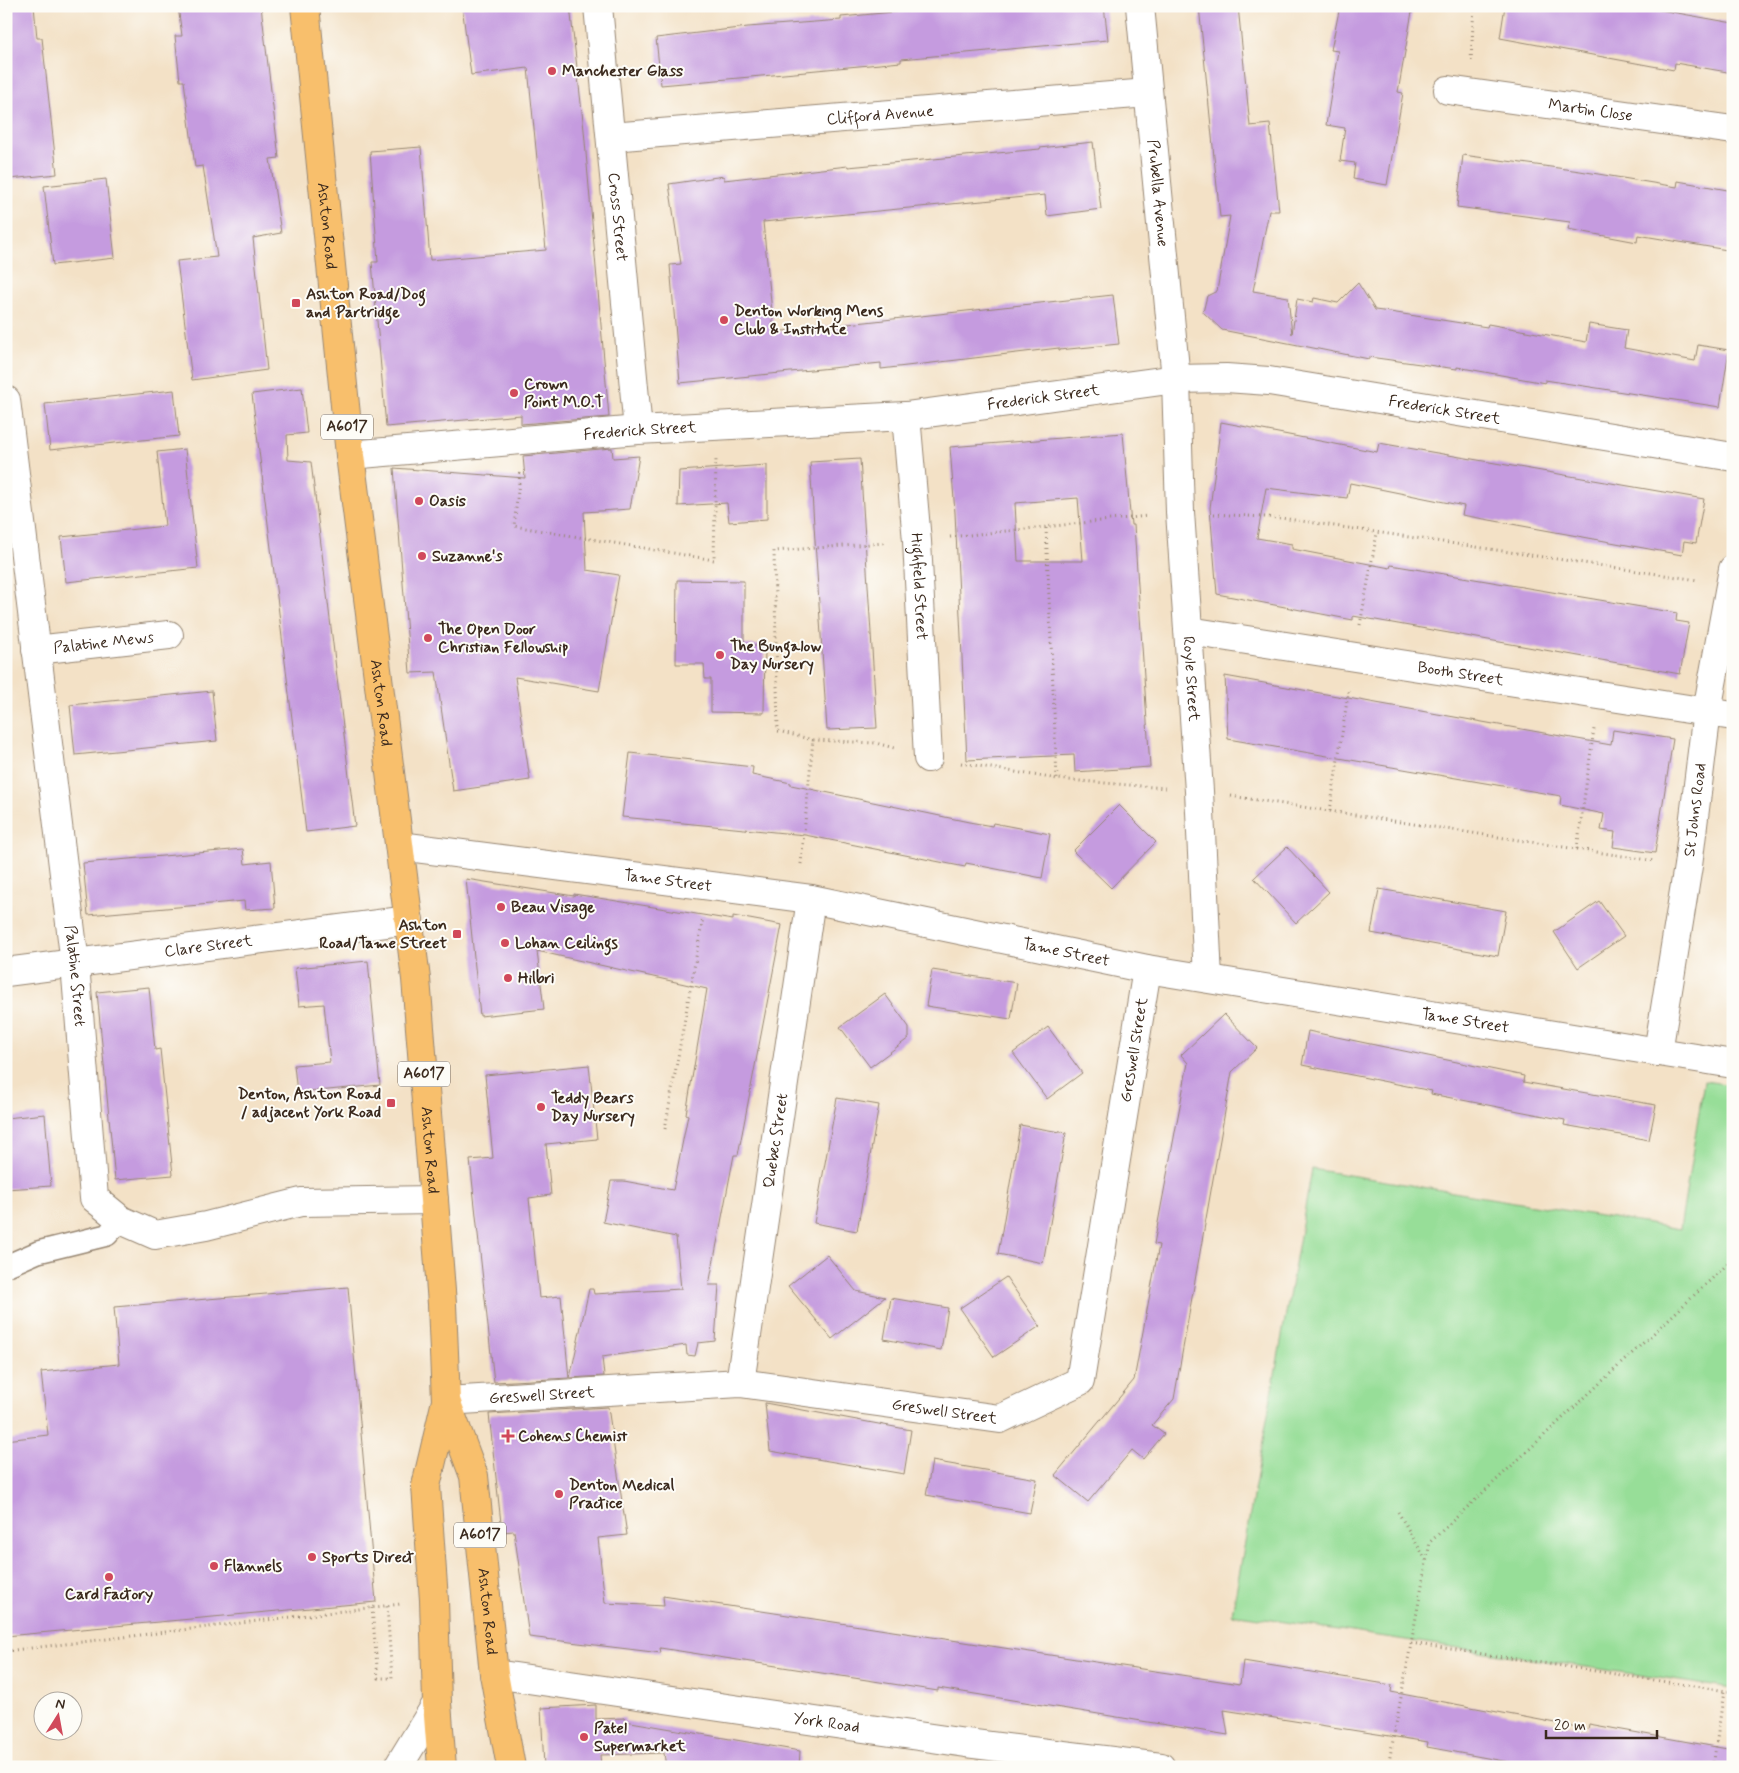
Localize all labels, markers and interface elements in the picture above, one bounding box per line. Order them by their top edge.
place label: Manchester Glass [562,61,683,82]
marker: Manchester Glass [546,65,558,77]
street label: Martin Close [1547,94,1634,126]
street label: Clifford Avenue [826,100,935,130]
street label: Prubella Avenue [1142,139,1174,248]
street label: Cross Street [603,172,633,263]
street label: Ashton Road [312,181,342,270]
place label: Ashton Road/Dog and Partridge [306,284,426,325]
marker: Ashton Road/Dog and Partridge [290,297,302,309]
place label: Denton Working Mens Club & Institute [734,301,884,340]
marker: Denton Working Mens Club & Institute [718,314,730,326]
place label: Crown Point M.O.T [524,374,604,413]
street label: Frederick Street [986,379,1101,415]
marker: Crown Point M.O.T [508,387,520,399]
street label: Frederick Street [1387,390,1503,429]
road number: A6017 [321,414,373,440]
street label: Frederick Street [583,416,697,445]
place label: Oasis [429,491,466,512]
marker: Oasis [413,495,425,507]
street label: Highfield Street [906,532,933,641]
place label: Suzanne's [432,546,504,567]
marker: Suzanne's [416,550,428,562]
place label: The Open Door Christian Fellowship [438,619,568,658]
street label: Palatine Mews [52,626,155,658]
marker: The Open Door Christian Fellowship [422,632,434,644]
street label: Royle Street [1178,635,1205,723]
place label: The Bungalow Day Nursery [730,636,821,675]
marker: The Bungalow Day Nursery [714,649,726,661]
street label: Booth Street [1416,656,1506,691]
street label: Ashton Road [365,658,397,747]
street label: St Johns Road [1679,762,1711,858]
street label: Tame Street [622,864,714,897]
place label: Beau Visage [511,897,595,920]
marker: Beau Visage [495,901,507,913]
place label: Ashton Road/Tame Street [319,915,447,954]
street label: Palatine Street [60,924,91,1028]
marker: Ashton Road/Tame Street [451,928,463,940]
street label: Clare Street [163,930,254,962]
place label: Lohan Ceilings [515,933,619,956]
street label: Tame Street [1021,933,1112,972]
marker: Lohan Ceilings [499,937,511,949]
place label: Hilbri [518,968,555,989]
marker: Hilbri [502,972,514,984]
street label: Greswell Street [1115,995,1153,1104]
street label: Tame Street [1420,1003,1511,1038]
road number: A6017 [398,1062,450,1086]
place label: Denton, Ashton Road / adjacent York Road [238,1084,381,1123]
place label: Teddy Bears Day Nursery [551,1088,635,1127]
street label: Quebec Street [758,1092,793,1189]
marker: Denton, Ashton Road / adjacent York Road [385,1097,397,1109]
marker: Teddy Bears Day Nursery [535,1101,547,1113]
street label: Ashton Road [416,1106,444,1194]
street label: Greswell Street [488,1381,596,1409]
street label: Greswell Street [891,1394,999,1429]
place label: Cohens Chemist [518,1426,628,1447]
marker: Cohens Chemist [502,1430,514,1442]
place label: Denton Medical Practice [569,1475,674,1514]
marker: Denton Medical Practice [553,1488,565,1500]
road number: A6017 [454,1522,506,1548]
place label: Sports Direct [322,1547,414,1568]
marker: Sports Direct [306,1551,318,1563]
place label: Flannels [224,1556,283,1577]
marker: Flannels [208,1560,220,1572]
street label: Ashton Road [473,1567,503,1656]
marker: Card Factory [103,1571,115,1583]
place label: Card Factory [65,1584,153,1605]
north arrow [32,1690,82,1740]
text: N [54,1694,67,1714]
street label: York Road [792,1707,861,1738]
scale bar [1546,1708,1658,1740]
text: 20 m [1554,1716,1586,1736]
place label: Patel Supermarket [594,1718,686,1757]
marker: Patel Supermarket [578,1731,590,1743]

